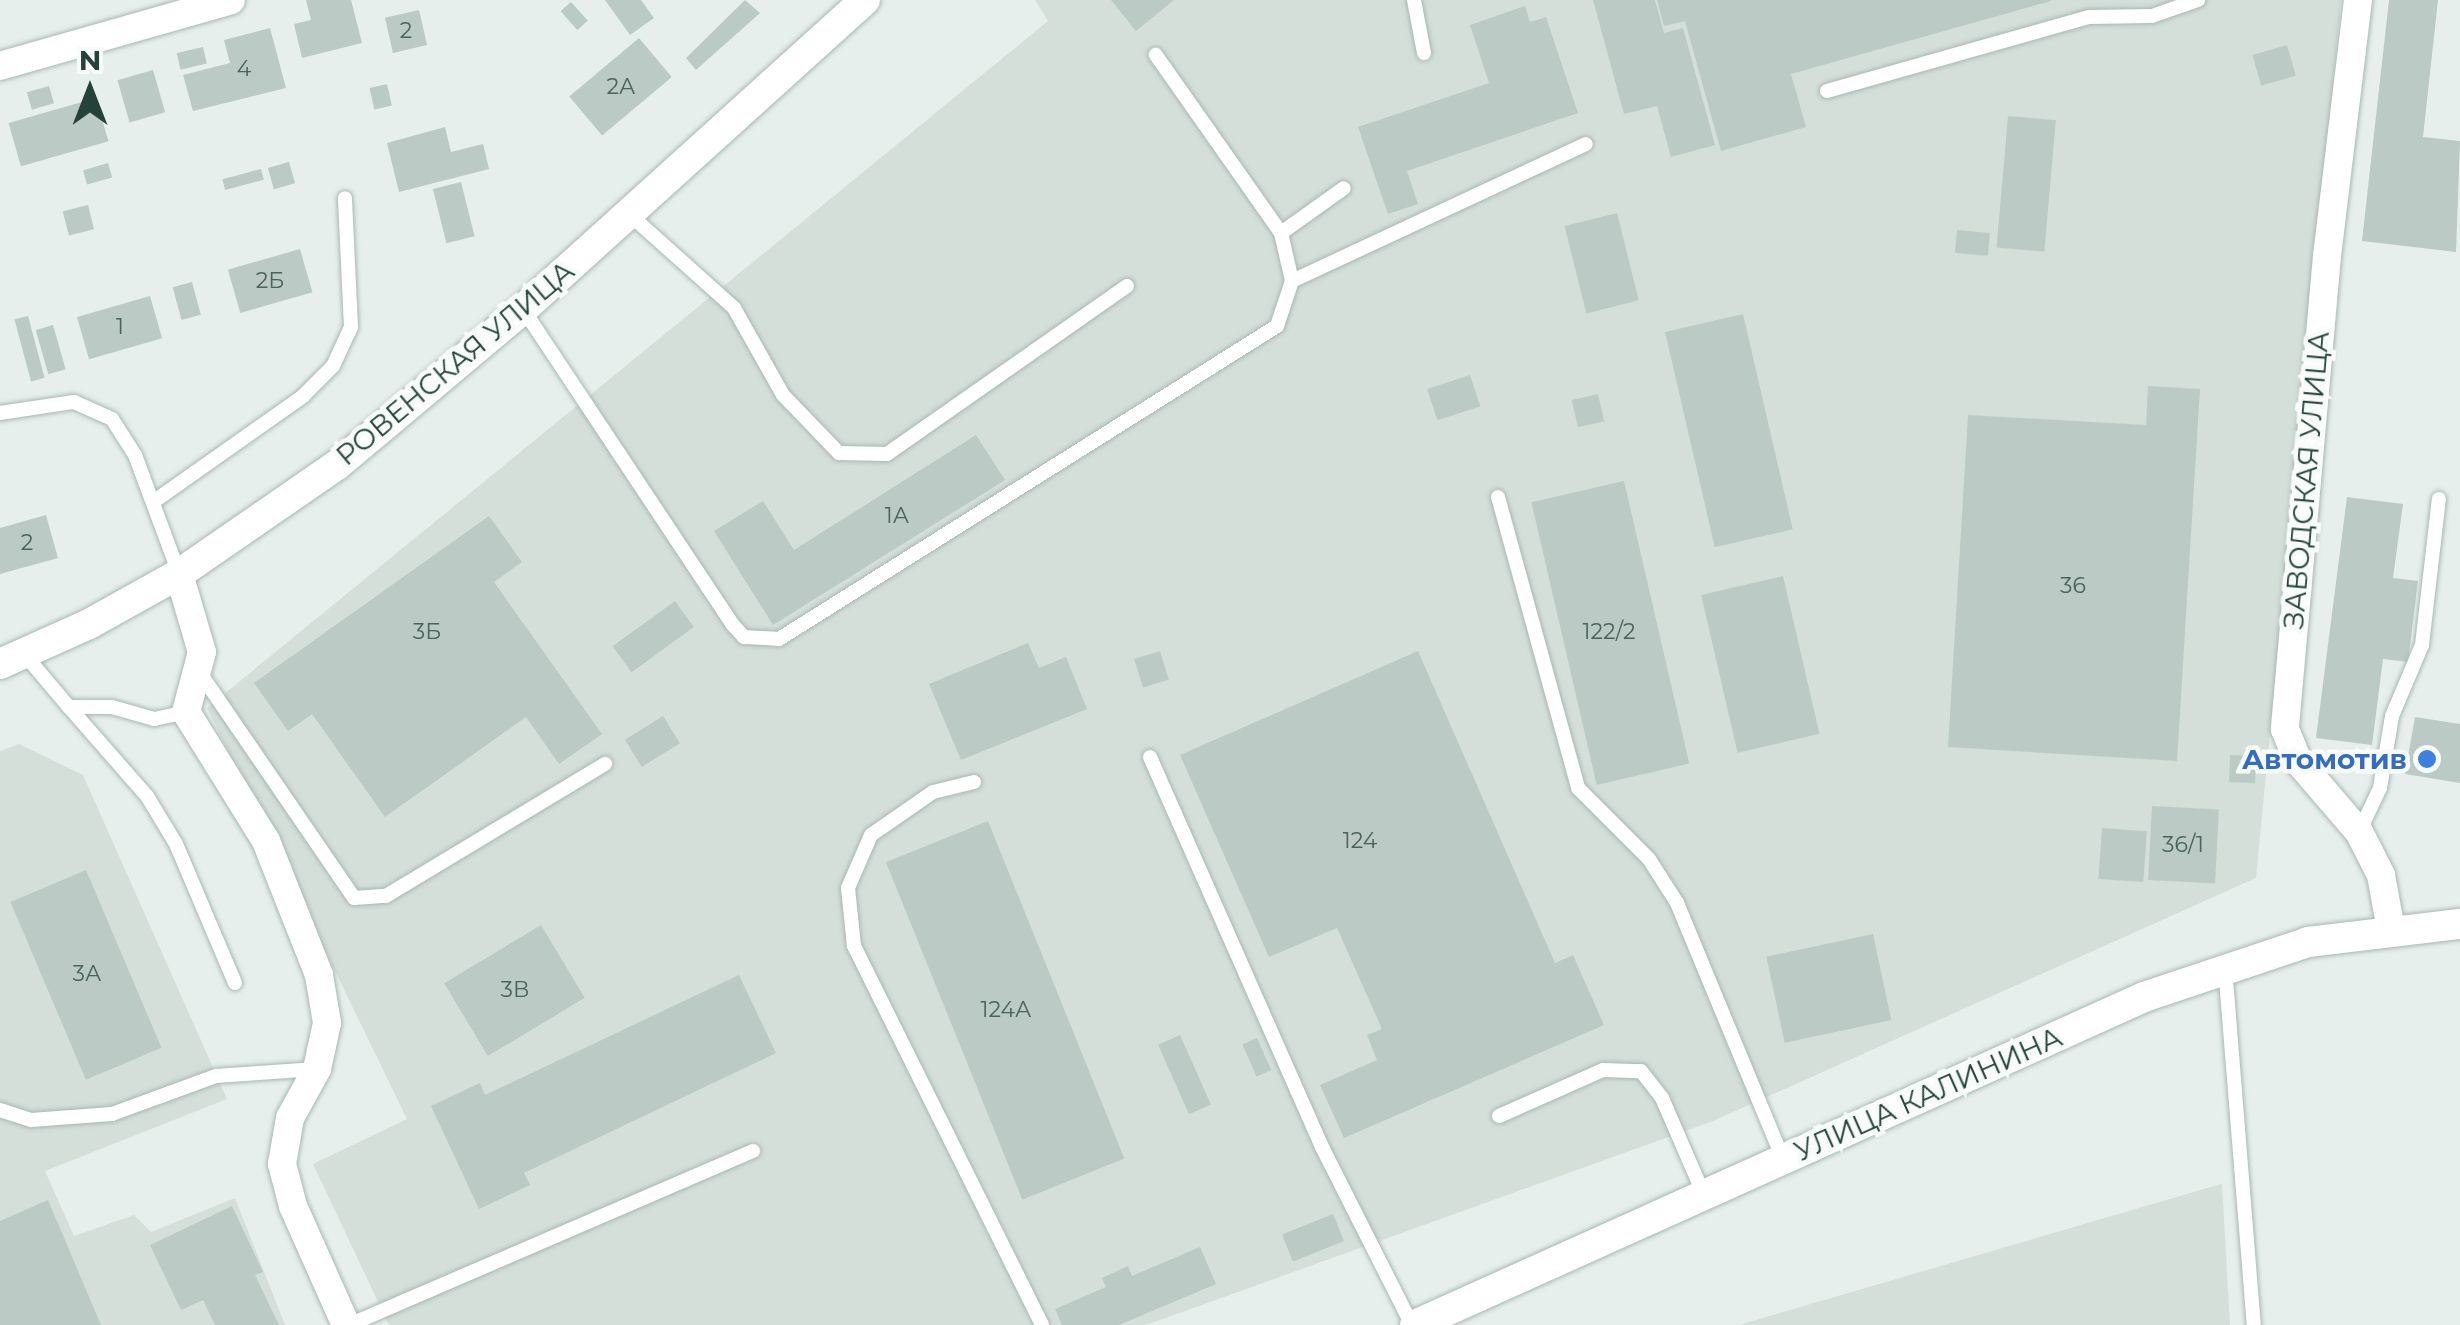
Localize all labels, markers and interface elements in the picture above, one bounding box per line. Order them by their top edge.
house number: 2 [400,18,412,44]
north arrow [40,40,140,140]
text: N [79,43,101,77]
house number: 4 [237,56,251,82]
house number: 2А [607,74,635,100]
street label: РОВЕНСКАЯ УЛИЦА [329,254,581,472]
house number: 2Б [256,268,284,294]
house number: 1 [116,314,124,340]
street label: ЗАВОДСКАЯ УЛИЦА [2276,330,2336,630]
house number: 1А [885,503,909,529]
house number: 2 [21,530,33,556]
house number: 36 [2060,573,2086,599]
house number: 3Б [413,619,441,645]
house number: 122/2 [1582,619,1636,645]
place label: Автомотив [2242,742,2407,776]
marker: Автомотив [2416,748,2438,770]
house number: 124 [1343,828,1377,854]
house number: 36/1 [2162,832,2204,858]
house number: 3А [73,961,101,987]
house number: 3В [501,977,529,1003]
house number: 124А [981,997,1031,1023]
street label: УЛИЦА КАЛИНИНА [1789,1020,2067,1168]

